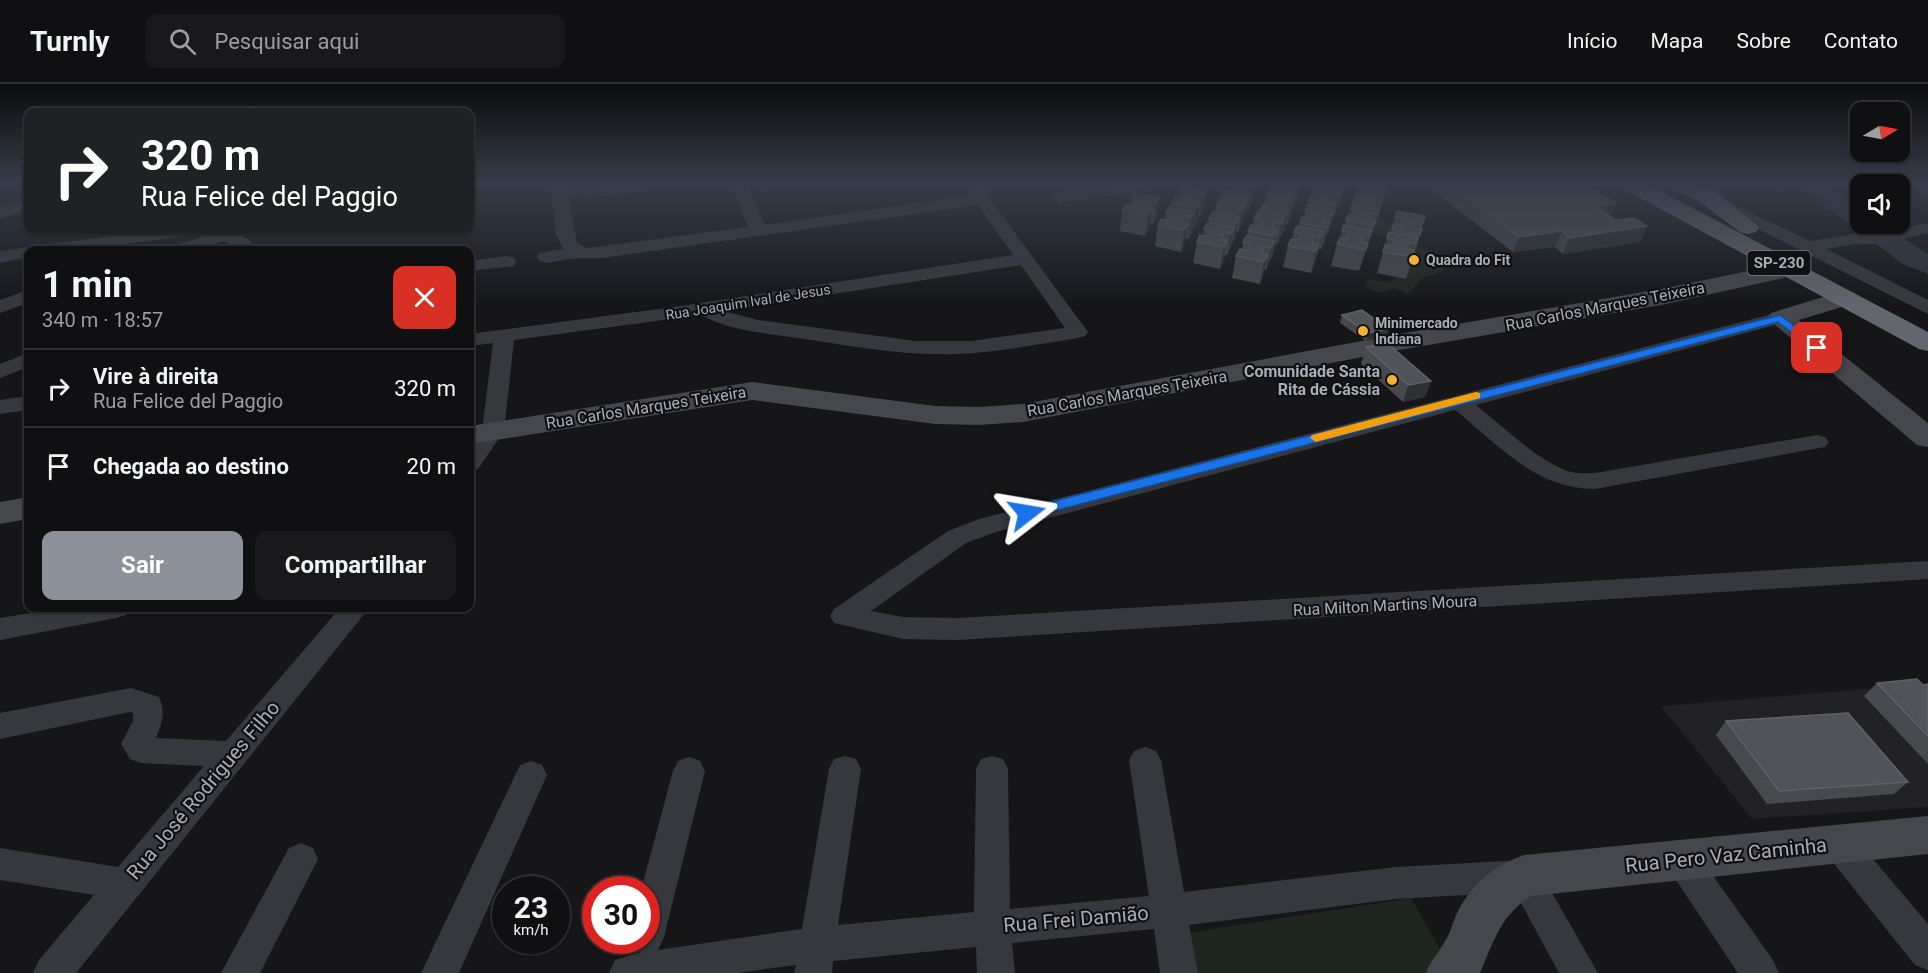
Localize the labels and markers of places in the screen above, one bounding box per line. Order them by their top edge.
place label: Quadra do Fit [1426,252,1510,268]
marker: Quadra do Fit [1407,253,1421,267]
place label: Minimercado Indiana [1375,315,1458,347]
pin [1791,322,1842,373]
marker: Minimercado Indiana [1356,324,1370,338]
place label: Comunidade Santa Rita de Cássia [1244,362,1380,399]
marker: Comunidade Santa Rita de Cássia [1385,373,1399,387]

